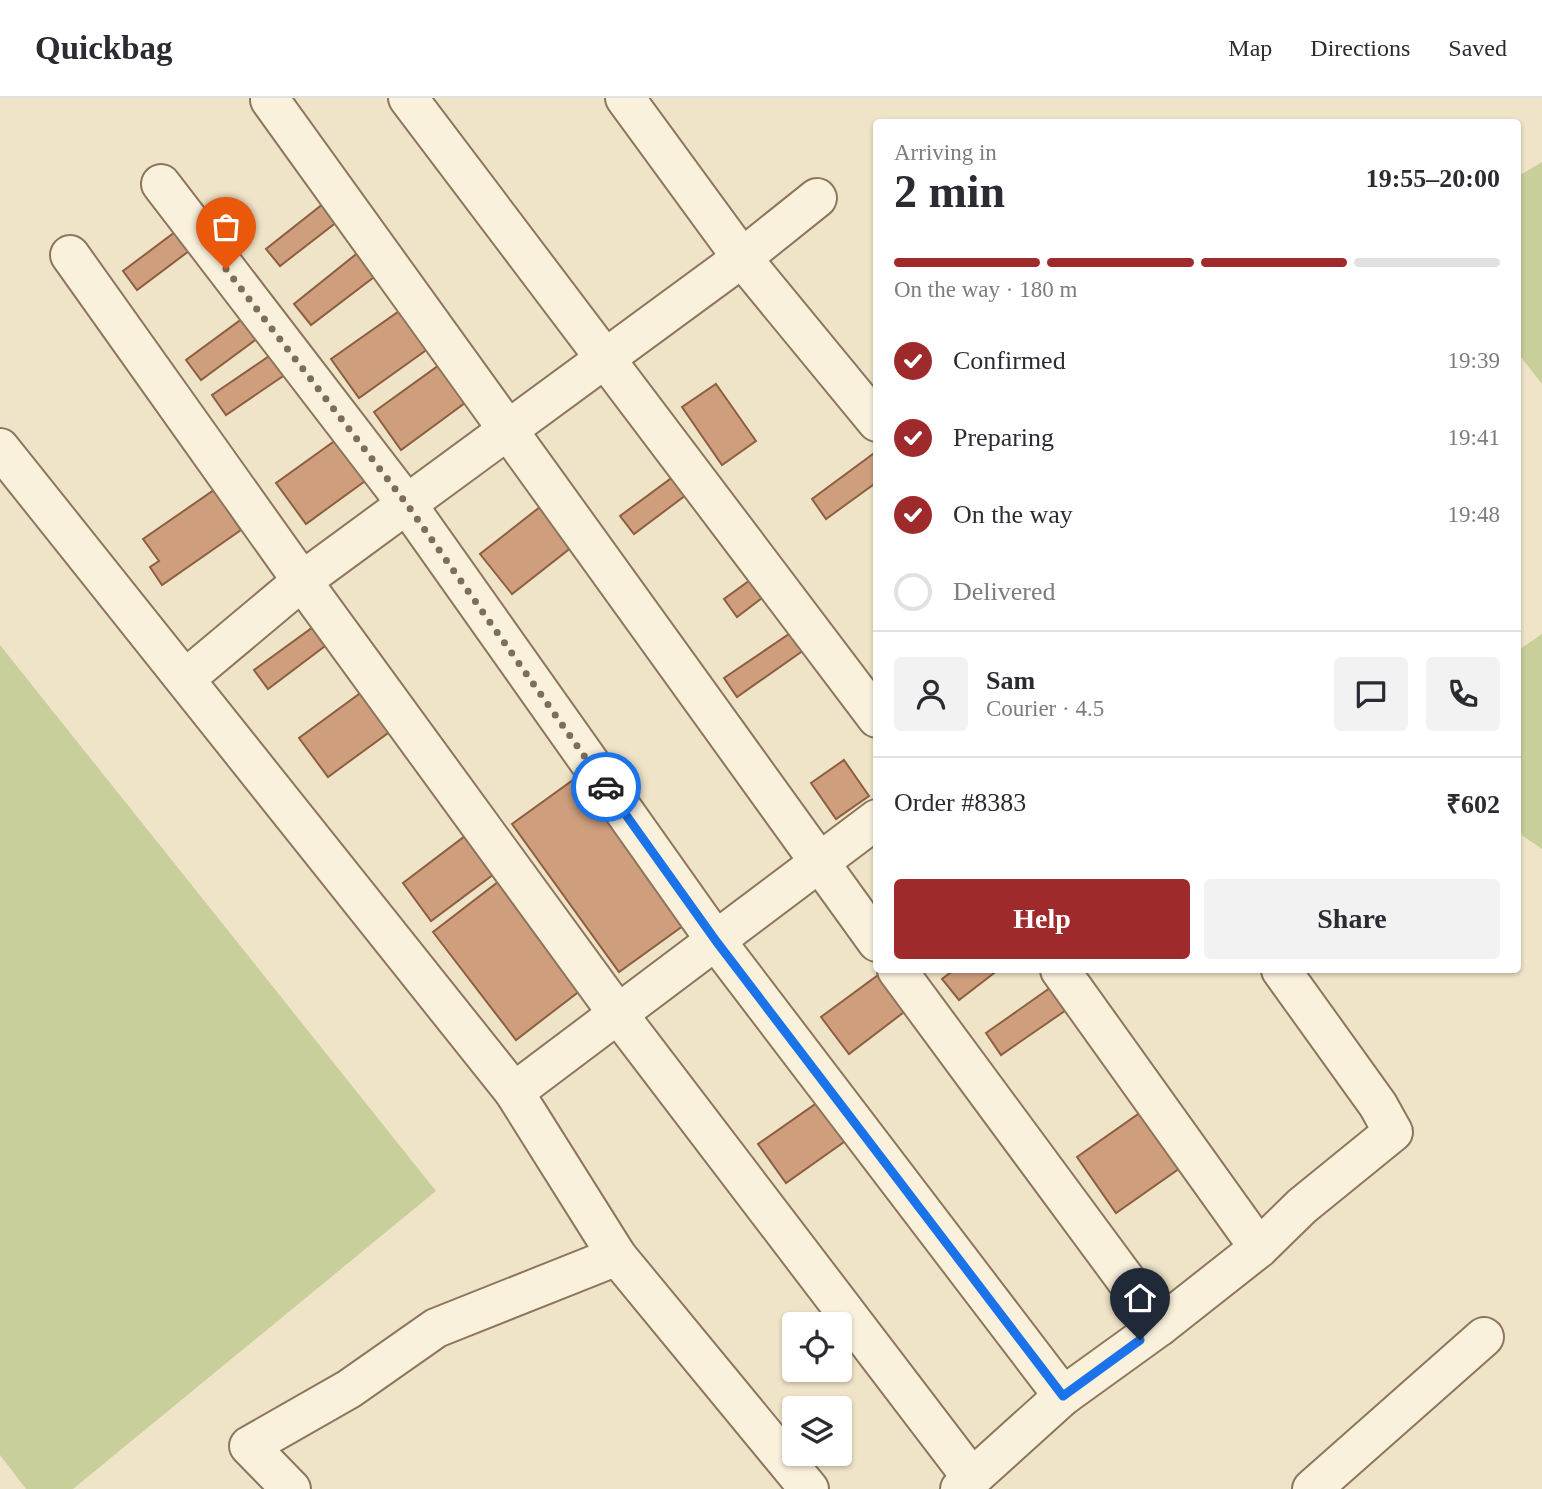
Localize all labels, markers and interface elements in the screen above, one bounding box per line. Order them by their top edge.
text: Quickbag [35,30,173,66]
text: Map [1228,35,1272,61]
text: Directions [1310,35,1410,61]
text: Saved [1448,35,1507,61]
text: Arriving in [894,140,997,165]
text: 19:55–20:00 [1366,164,1500,193]
text: 2 min [894,166,1005,217]
pin [196,197,256,269]
icon: bag [207,208,245,246]
text: On the way · 180 m [894,277,1077,302]
icon: check [894,342,932,380]
text: Confirmed [953,346,1066,375]
text: 19:39 [1448,348,1500,373]
icon: check [894,419,932,457]
text: Preparing [953,423,1054,452]
text: 19:41 [1448,425,1500,450]
icon: check [894,496,932,534]
text: On the way [953,500,1073,529]
text: 19:48 [1448,502,1500,527]
text: Delivered [953,577,1056,606]
button: person [894,657,968,731]
button: chat [1334,657,1408,731]
button: phone [1426,657,1500,731]
text: Sam [986,666,1035,695]
text: Courier · 4.5 [986,696,1104,721]
courier [571,752,641,822]
icon: car [587,768,625,806]
text: Order #8383 [894,788,1026,817]
text: ₹602 [1446,790,1500,819]
button: Help [894,879,1190,959]
button: Share [1204,879,1500,959]
pin [1110,1268,1170,1340]
icon: home [1121,1279,1159,1317]
map controls [782,1312,852,1466]
button: locate [782,1312,852,1382]
button: layers [782,1396,852,1466]

